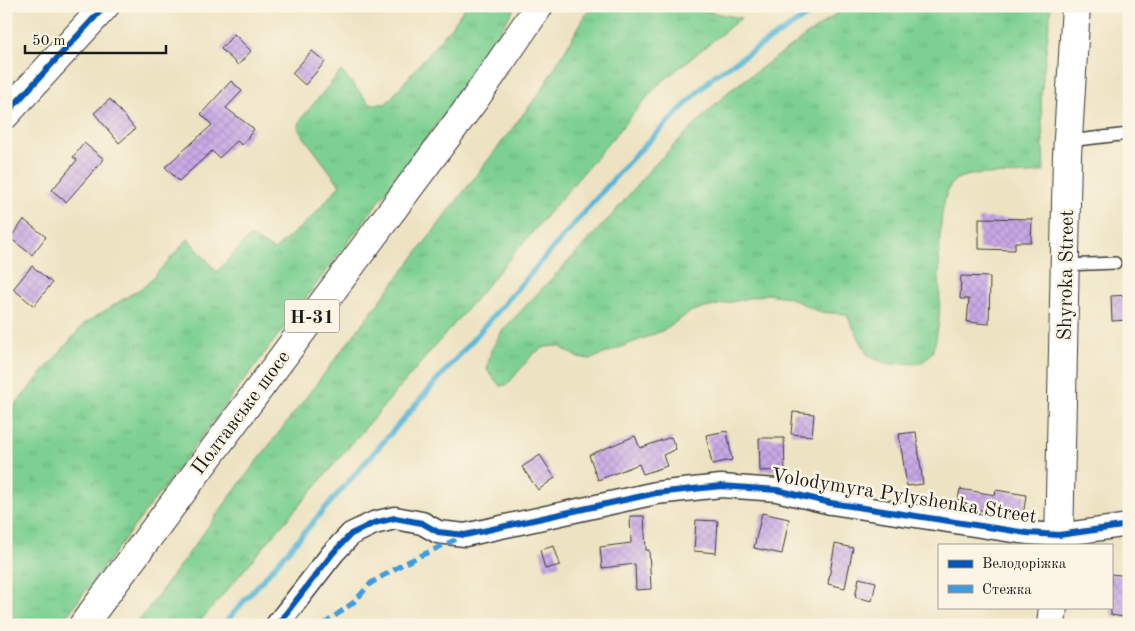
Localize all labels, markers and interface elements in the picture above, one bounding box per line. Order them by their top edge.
scale bar [25,22,166,54]
text: 50 m [32,34,66,49]
street label: Shyroka Street [1056,209,1078,341]
road number: Н-31 [284,300,340,332]
street label: Полтавське шосе [189,347,295,479]
street label: Volodymyra Pylyshenka Street [769,466,1038,528]
legend [938,544,1112,608]
text: Велодоріжка [982,557,1067,572]
text: Стежка [982,583,1032,598]

